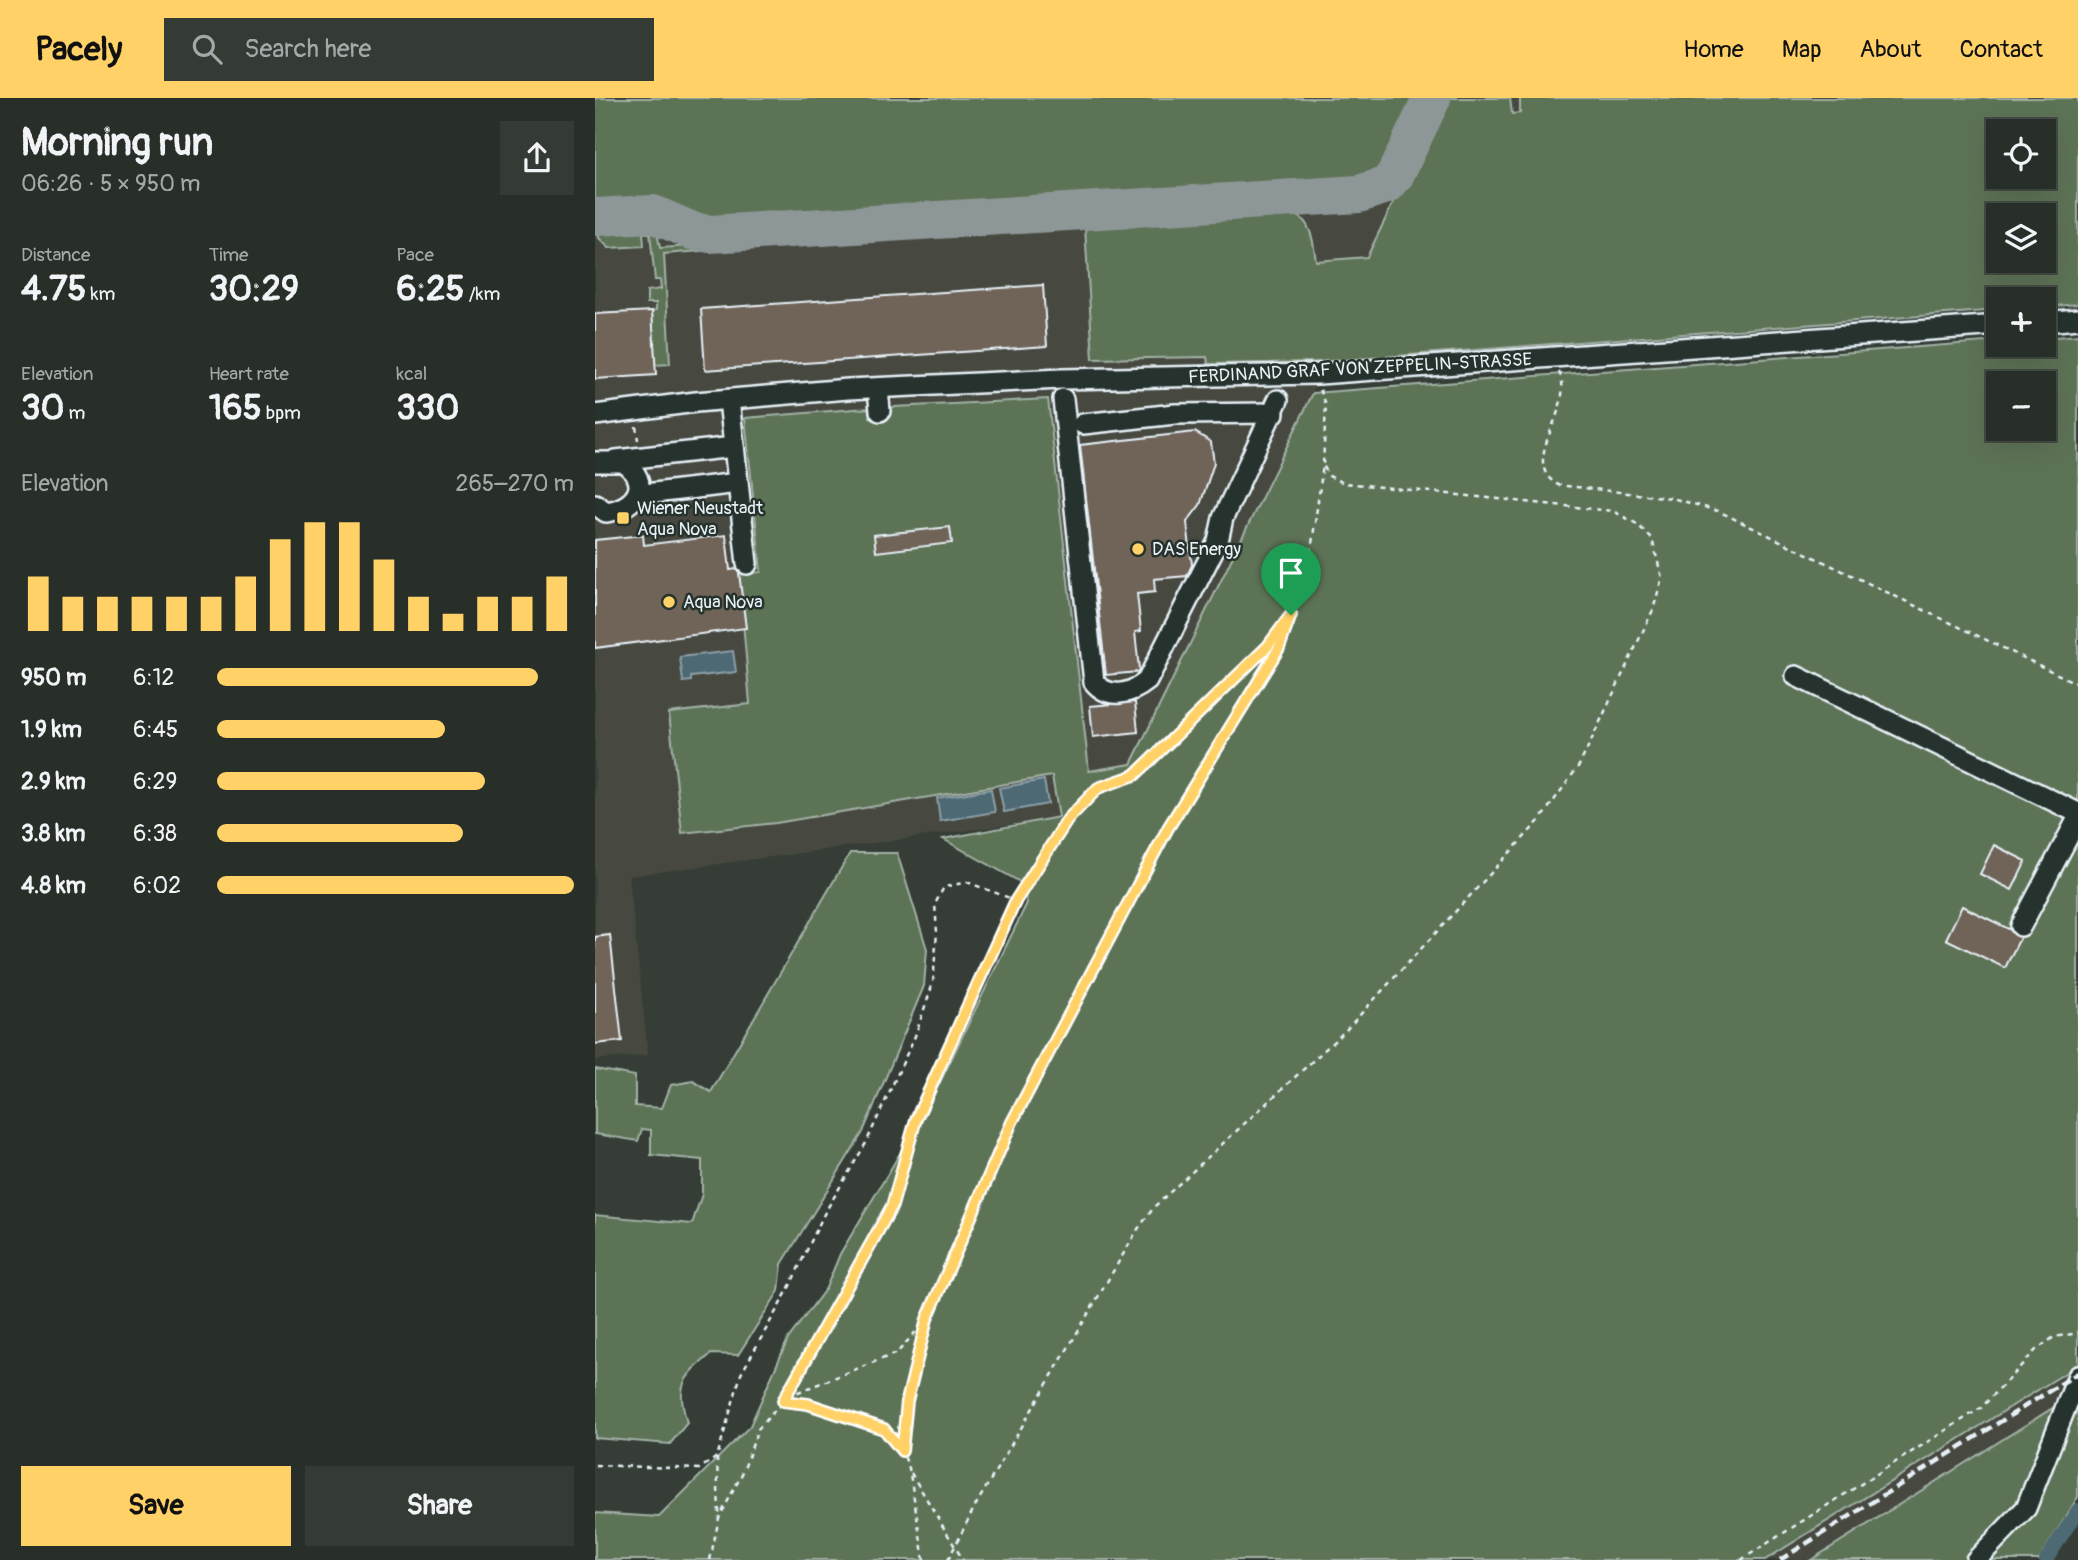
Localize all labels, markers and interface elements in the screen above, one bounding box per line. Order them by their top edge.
search box [164,18,654,81]
text: Pacely [35,29,122,70]
icon: search [188,30,226,68]
text: Search here [244,33,371,65]
text: Home [1683,35,1744,64]
text: Map [1782,35,1822,64]
text: About [1860,35,1922,64]
text: Contact [1960,35,2043,64]
text: Morning run [21,119,213,167]
map controls [1986,119,2056,441]
button: locate [1986,119,2056,189]
button: share [500,121,574,195]
text: 06:26 · 5 × 950 m [21,169,200,198]
button: layers [1986,203,2056,273]
text: Distance [21,243,90,267]
text: Time [209,243,248,267]
text: Pace [396,243,434,267]
text: 4.75 [21,267,86,311]
text: 30:29 [209,267,299,311]
text: 6:25 [396,267,465,311]
text: km [86,282,115,306]
text: /km [465,282,500,306]
button: + [1986,287,2056,357]
street label: FERDINAND GRAF VON ZEPPELIN-STRASSE [1188,348,1532,389]
text: Elevation [21,362,93,386]
text: Heart rate [209,362,289,386]
text: kcal [396,362,427,386]
button: − [1986,371,2056,441]
text: 30 [21,386,64,430]
text: 165 [209,386,262,430]
text: 330 [396,386,459,430]
text: m [64,401,85,425]
text: bpm [262,401,301,425]
text: Elevation [21,469,109,498]
text: 265–270 m [456,469,574,498]
place label: Wiener Neustadt Aqua Nova [637,497,764,541]
marker: Wiener Neustadt Aqua Nova [615,510,631,526]
place label: DAS Energy [1152,538,1241,561]
marker: DAS Energy [1130,541,1146,557]
pin [1261,543,1321,615]
icon: arrive [1272,554,1310,592]
place label: Aqua Nova [683,591,763,614]
marker: Aqua Nova [661,594,677,610]
text: 950 m [21,663,86,692]
text: 6:12 [133,663,174,692]
text: 1.9 km [21,715,82,744]
text: 6:45 [133,715,178,744]
text: 2.9 km [21,767,86,796]
text: 6:29 [133,767,177,796]
text: 3.8 km [21,819,85,848]
text: 6:38 [133,819,177,848]
text: 4.8 km [21,871,86,900]
text: 6:02 [133,871,181,900]
button: Save [21,1466,291,1546]
button: Share [305,1466,574,1546]

